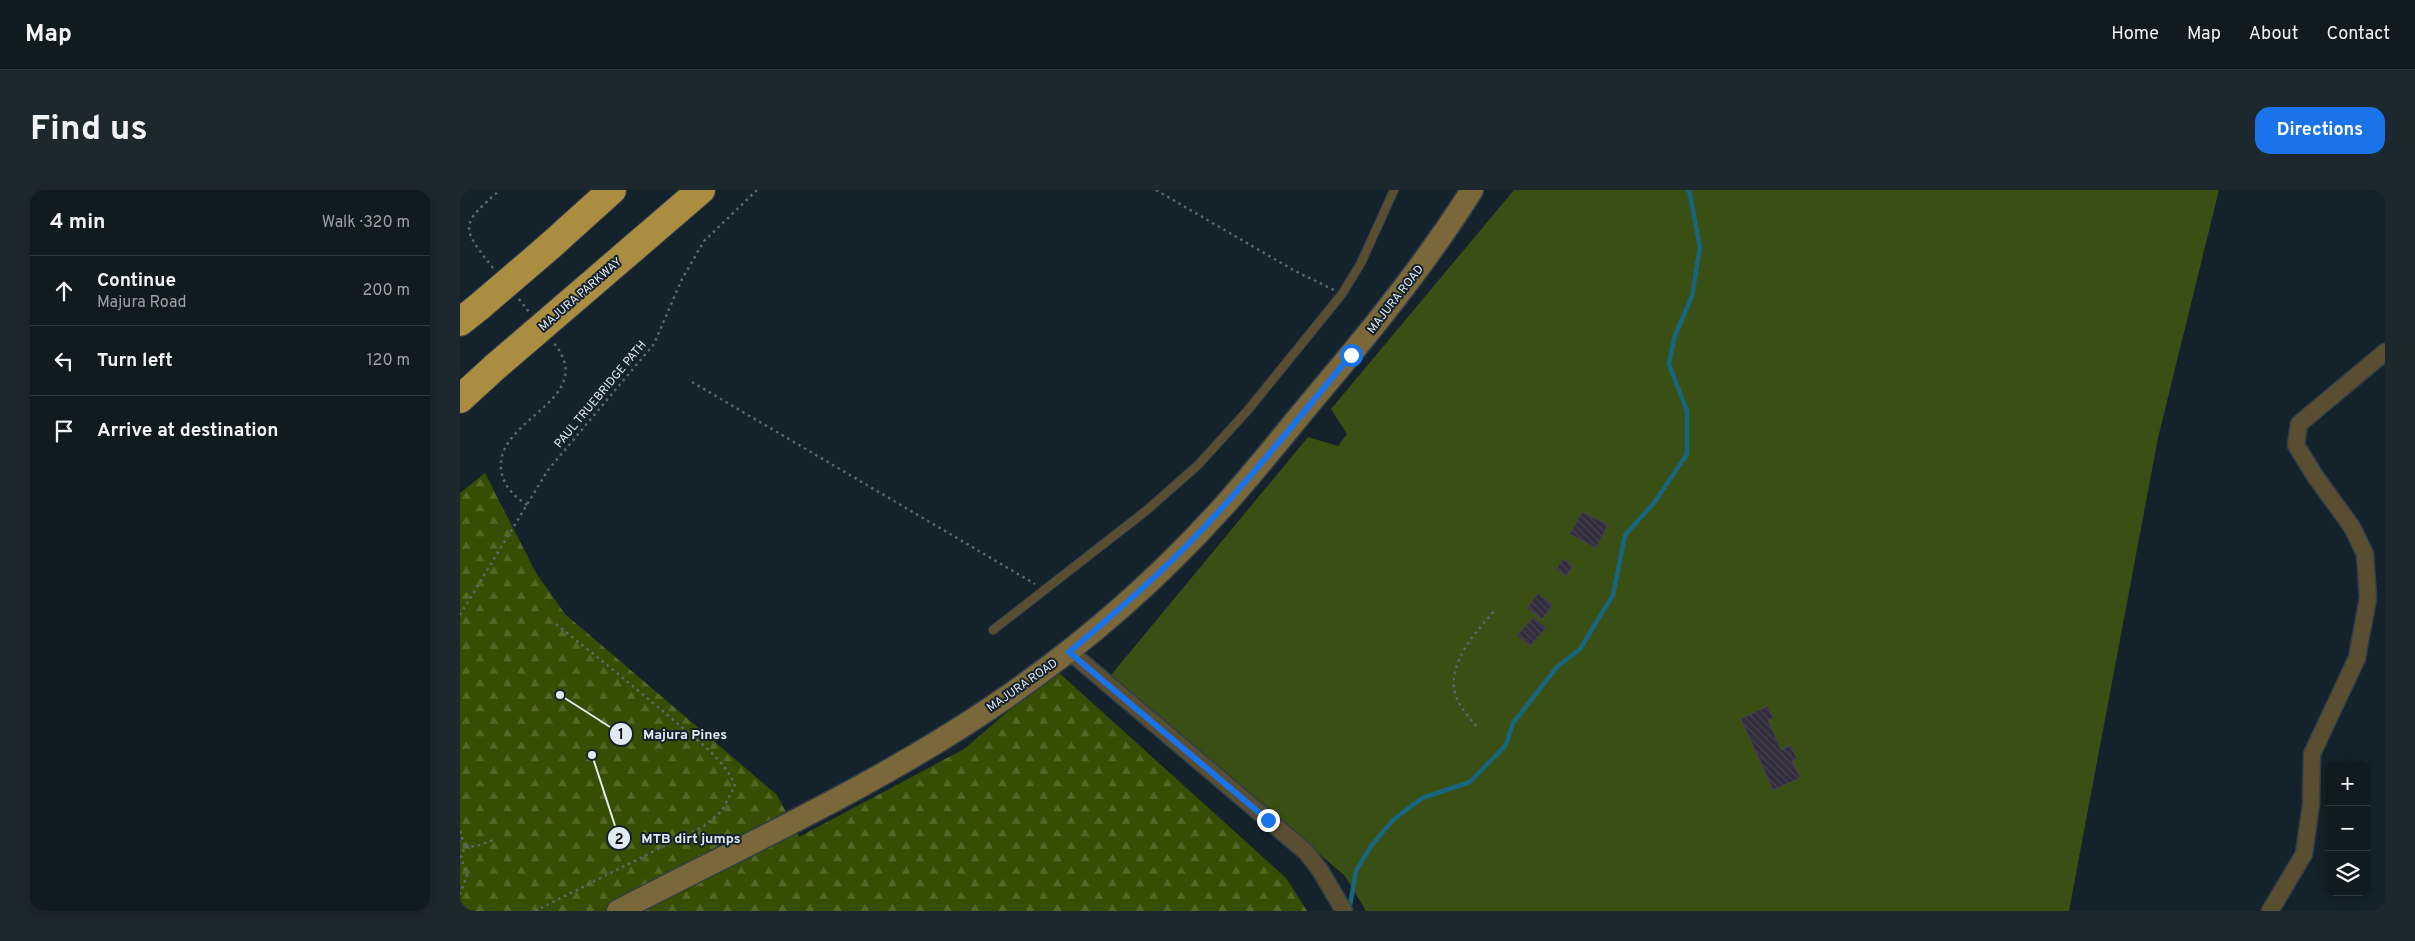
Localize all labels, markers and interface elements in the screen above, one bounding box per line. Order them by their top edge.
text: Map [25,20,72,50]
text: Home [2111,23,2159,46]
text: Map [2187,23,2221,46]
text: About [2249,23,2298,46]
text: Contact [2326,23,2390,46]
button: Directions [2255,107,2385,154]
text: Find us [30,108,148,152]
text: 4 min [50,209,106,236]
text: Walk · 320 m [322,213,410,233]
street label: MAJURA PARKWAY [536,254,626,335]
street label: MAJURA ROAD [1364,262,1428,337]
text: Continue [97,269,176,293]
icon: ahead [50,277,78,305]
text: 200 m [362,281,410,301]
text: Majura Road [97,293,187,313]
street label: PAUL TRUEBRIDGE PATH [551,338,650,452]
route start [1340,344,1363,367]
icon: left [50,347,78,375]
text: Turn left [97,349,173,373]
text: 120 m [367,351,410,371]
icon: arrive [50,417,78,445]
text: Arrive at destination [97,419,278,443]
street label: MAJURA ROAD [984,655,1061,716]
callout: Majura Pines [608,719,738,748]
text: 1 [618,726,624,745]
text: Majura Pines [643,727,727,744]
map controls [2325,761,2370,896]
button: + [2325,761,2370,806]
button: − [2325,806,2370,851]
route end [1257,809,1280,832]
callout: MTB dirt jumps [607,824,751,853]
text: 2 [614,831,624,850]
text: MTB dirt jumps [641,831,741,848]
button: layers [2325,851,2370,896]

